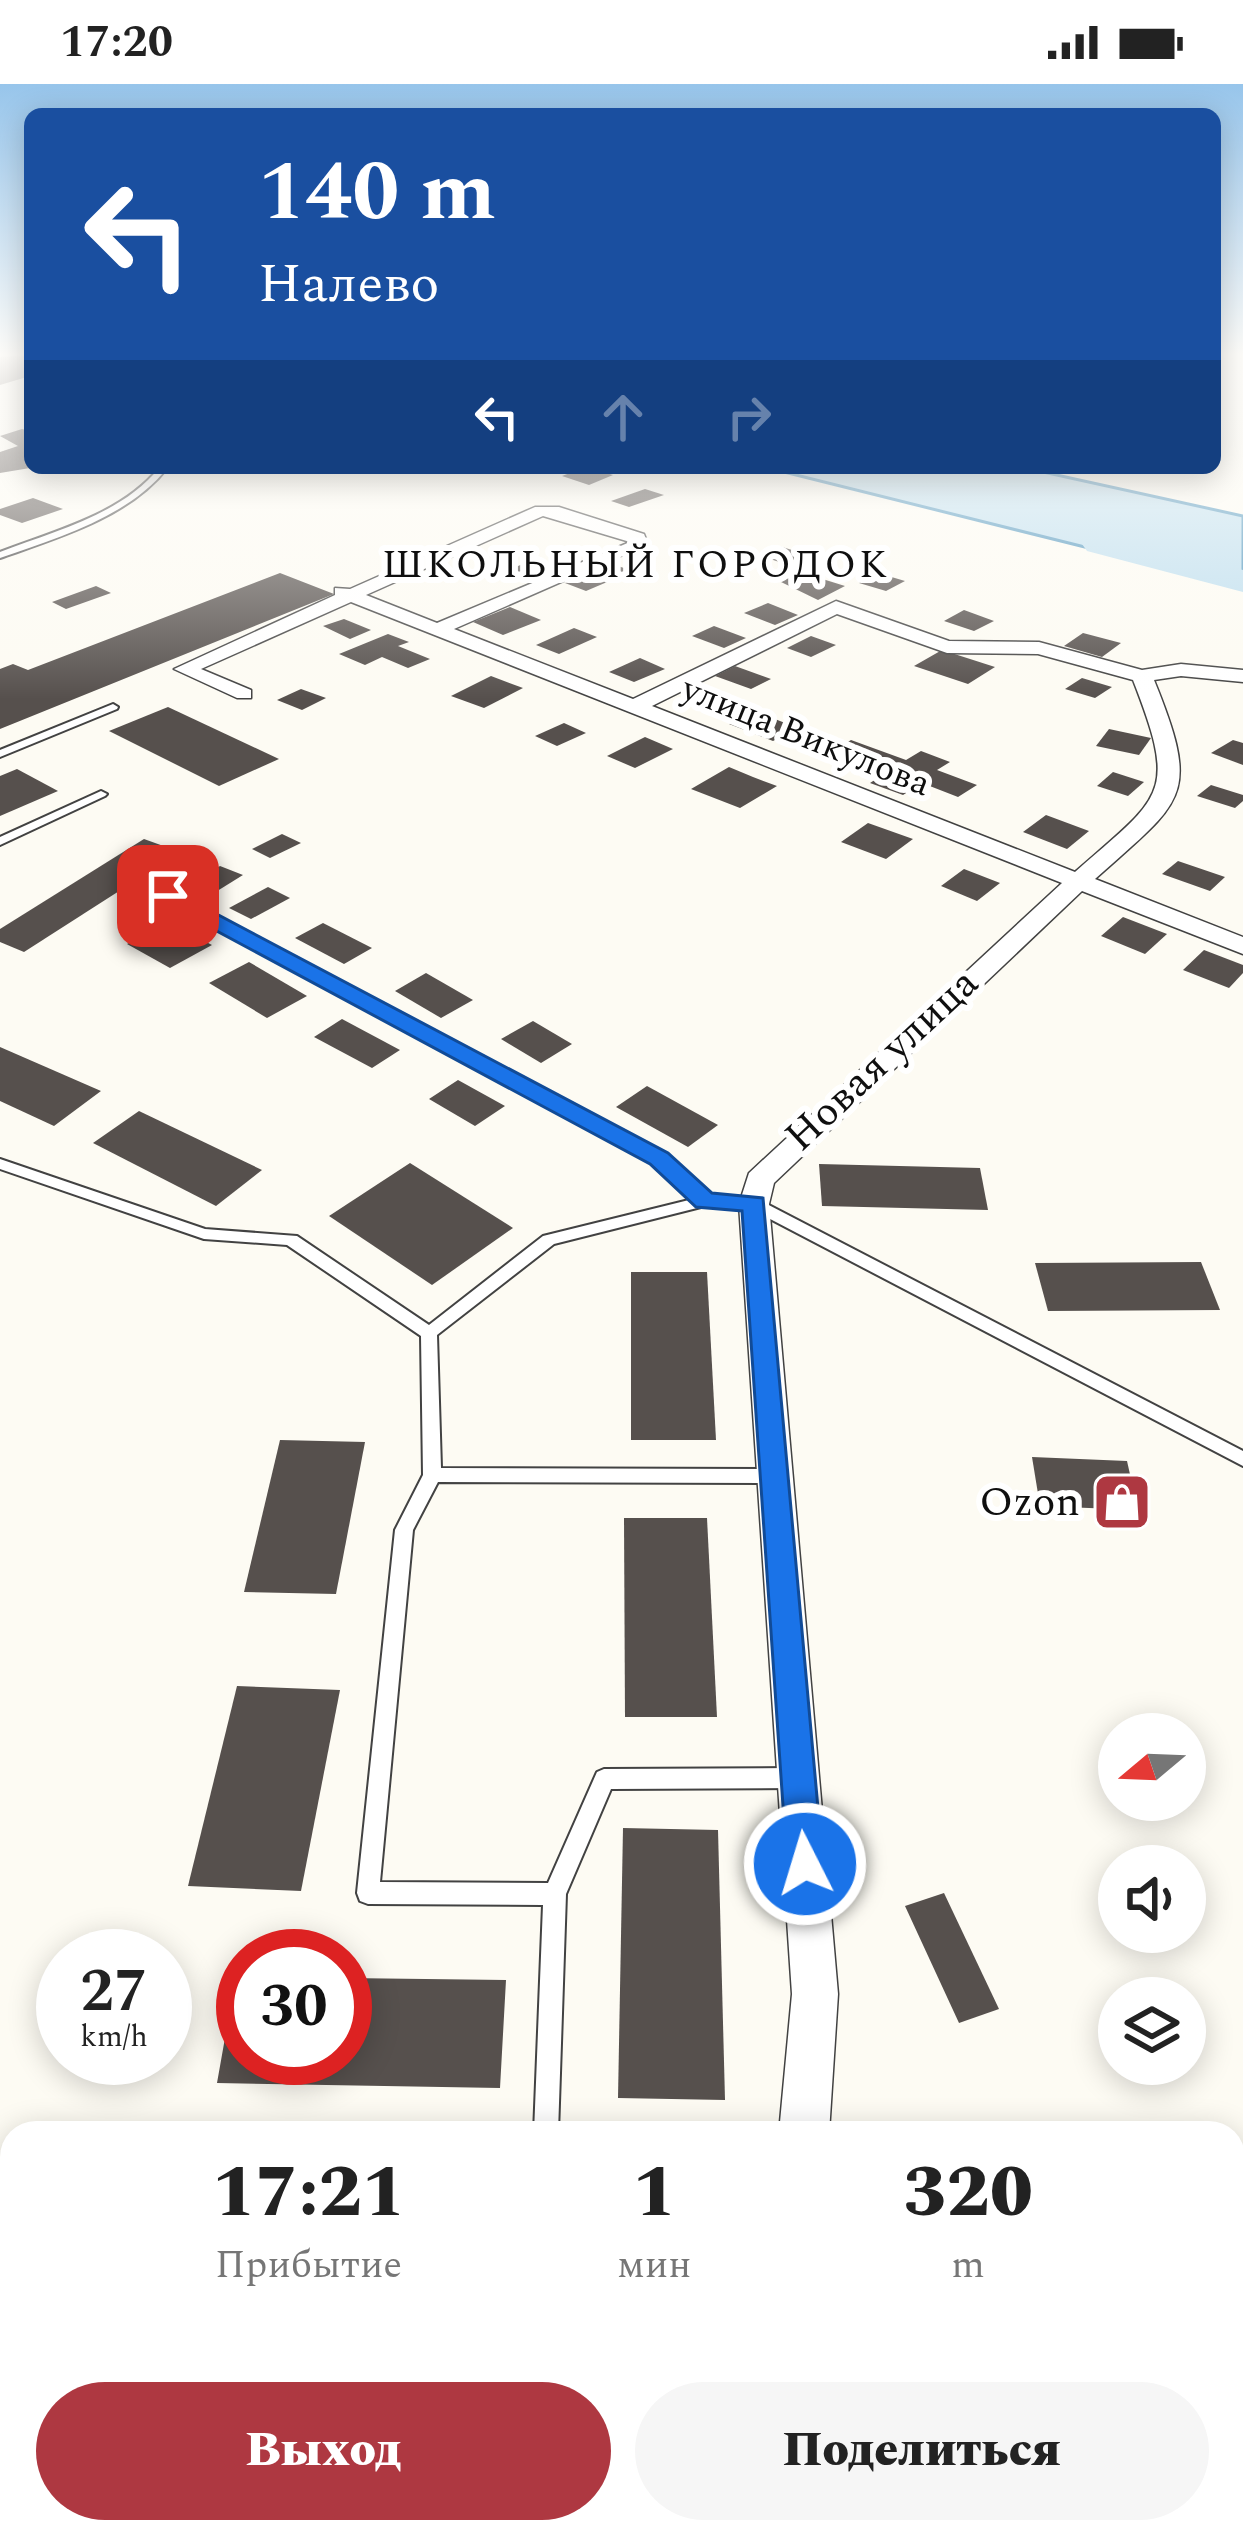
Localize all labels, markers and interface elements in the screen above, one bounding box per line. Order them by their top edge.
text: 17:20 [60,8,173,77]
text: 140 m [258,129,496,257]
icon: left [60,156,216,312]
text: Налево [258,244,439,326]
icon: left [464,384,530,450]
icon: ahead [590,384,656,450]
icon: right [716,384,782,450]
district label: ШКОЛЬНЫЙ ГОРОДОК [382,536,890,595]
street label: улица Викулова [672,662,939,812]
pin [117,845,219,947]
icon: arrive [135,863,201,929]
street label: Новая улица [771,953,994,1167]
place label: Ozon [979,1471,1080,1534]
shop icon: Ozon [1091,1471,1153,1533]
north arrow [1098,1713,1206,1821]
map controls [1098,1713,1206,2085]
position arrow [742,1801,868,1927]
button: sound [1098,1845,1206,1953]
speed limit sign: 30 [216,1929,372,2085]
text: 27 [80,1946,148,2038]
button: layers [1098,1977,1206,2085]
text: km/h [80,2014,148,2060]
text: 17:21 [212,2139,405,2248]
text: 1 [633,2139,676,2248]
text: 320 [903,2139,1033,2248]
text: Прибытие [215,2236,402,2295]
text: мин [617,2236,691,2295]
text: m [951,2236,985,2295]
button: Выход [36,2382,611,2520]
button: Поделиться [635,2382,1209,2520]

